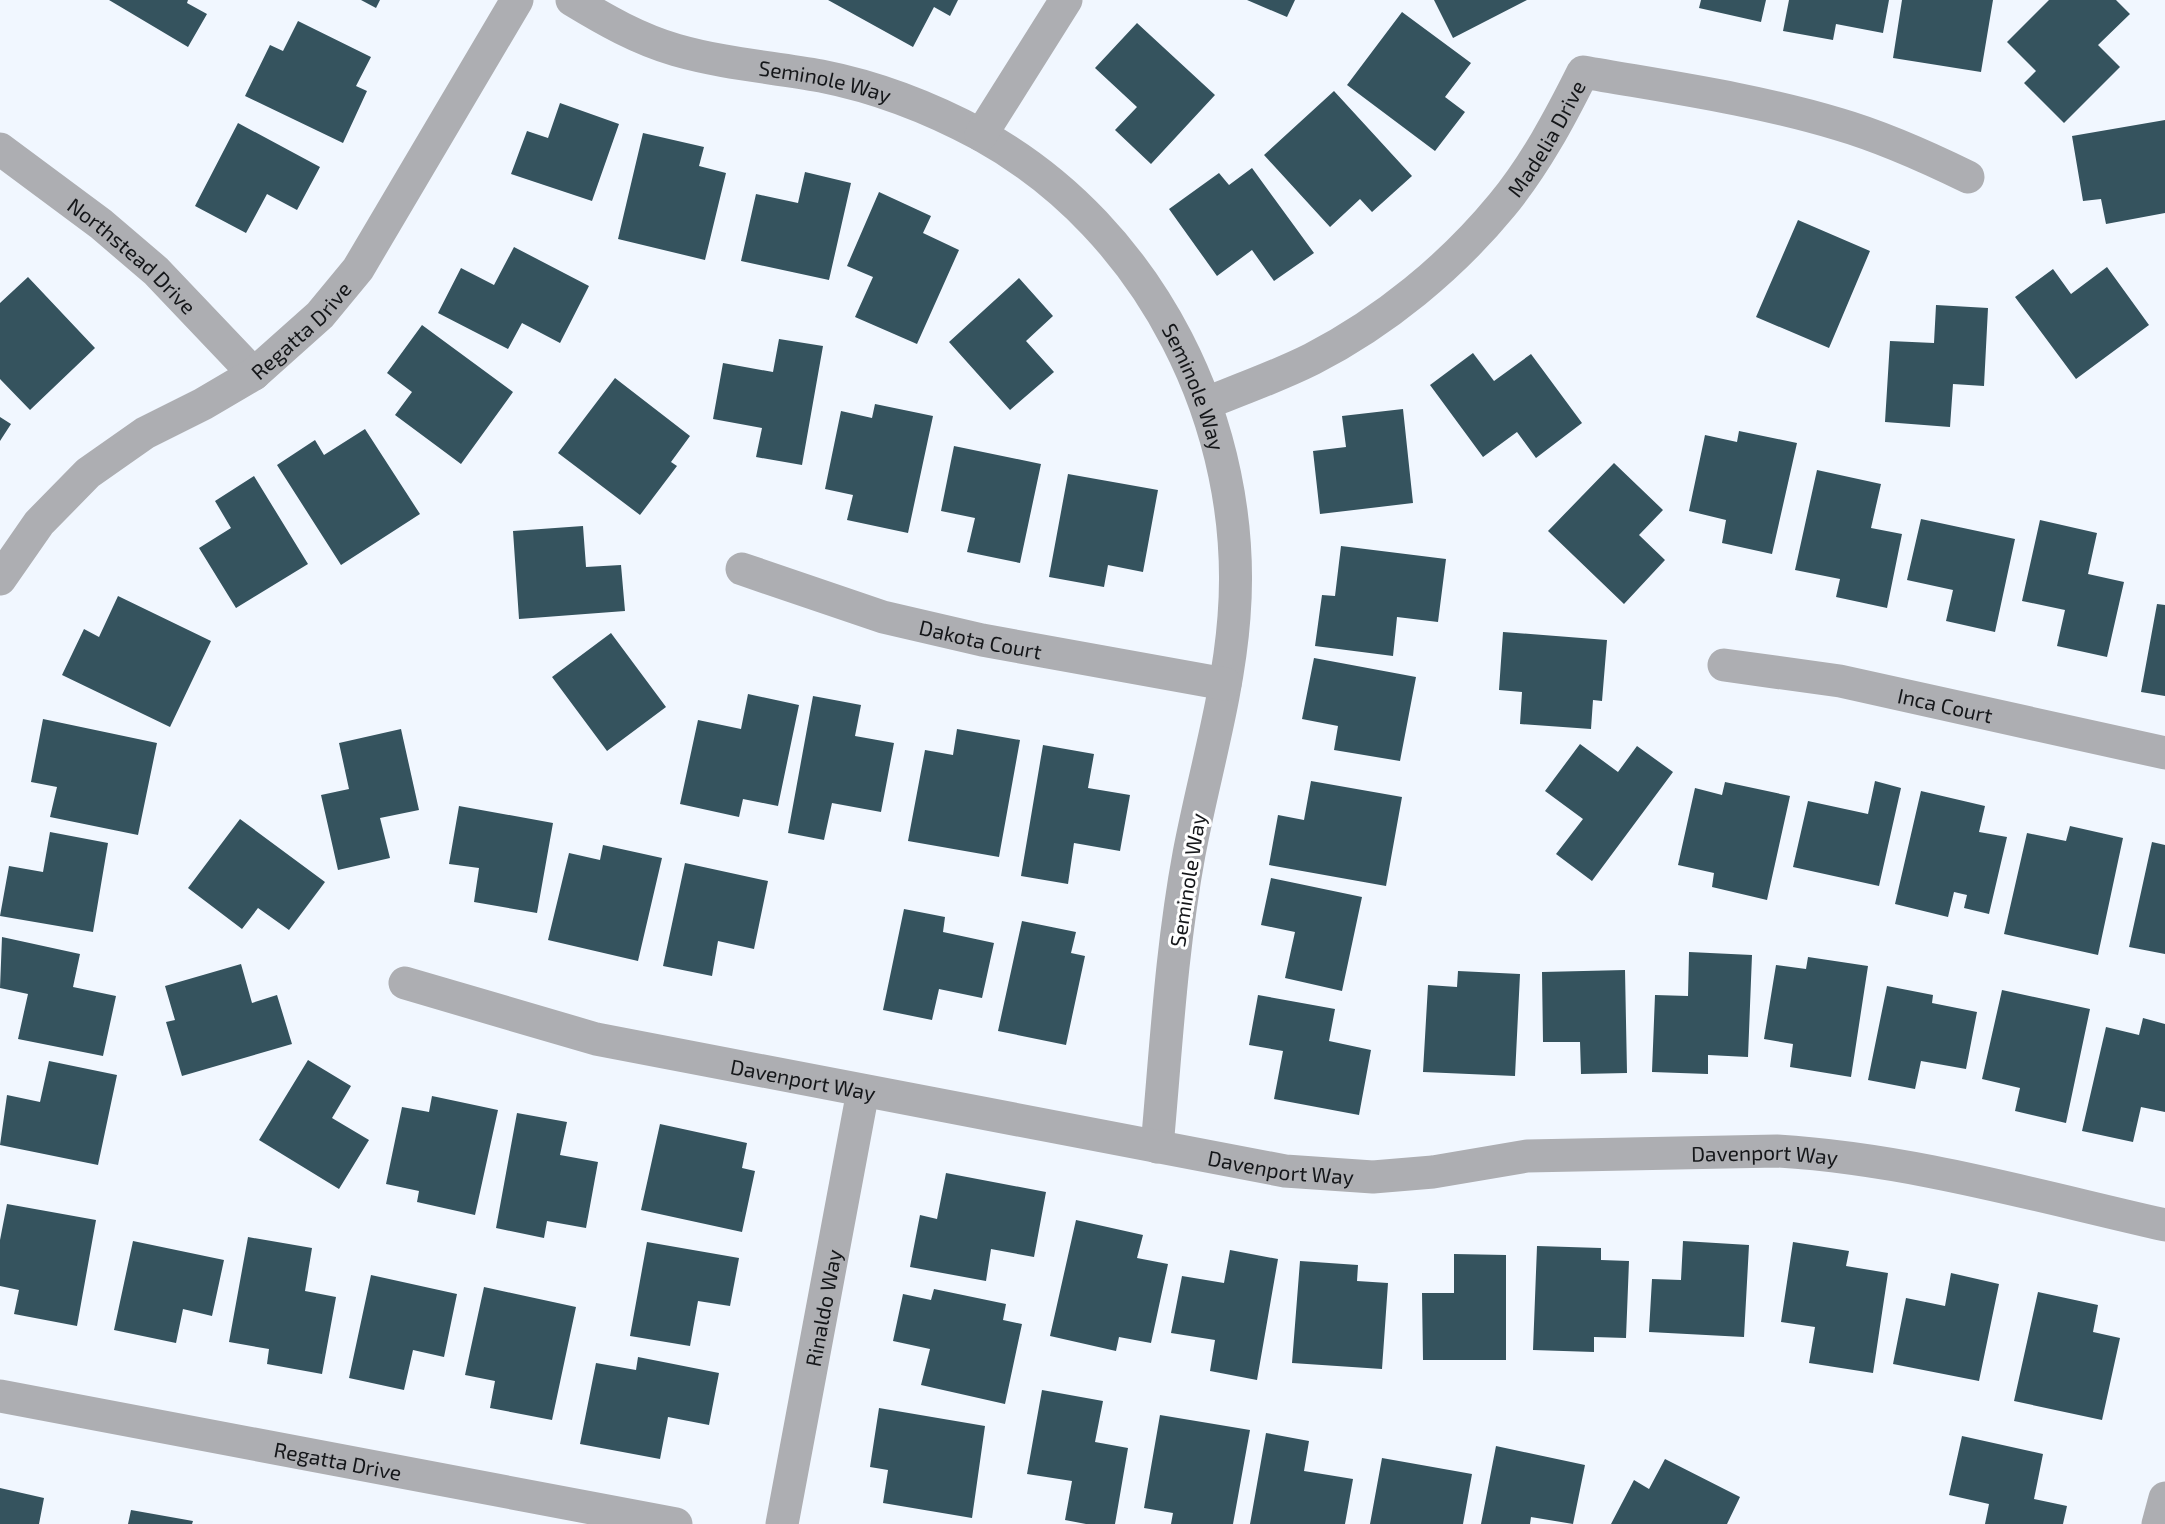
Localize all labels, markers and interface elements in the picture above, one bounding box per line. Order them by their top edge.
street label: Seminole Way [757,54,895,107]
street label: Madelia Drive [1501,76,1589,201]
street label: Northstead Drive [63,192,202,318]
street label: Regatta Drive [245,276,355,384]
street label: Seminole Way [1158,319,1231,453]
street label: Dakota Court [917,613,1044,663]
street label: Inca Court [1896,682,1995,727]
street label: Seminole Way [1164,811,1210,949]
street label: Davenport Way [729,1053,878,1105]
street label: Davenport Way [1691,1138,1839,1169]
street label: Davenport Way [1206,1144,1355,1188]
street label: Rinaldo Way [799,1247,846,1368]
street label: Regatta Drive [272,1436,404,1484]

